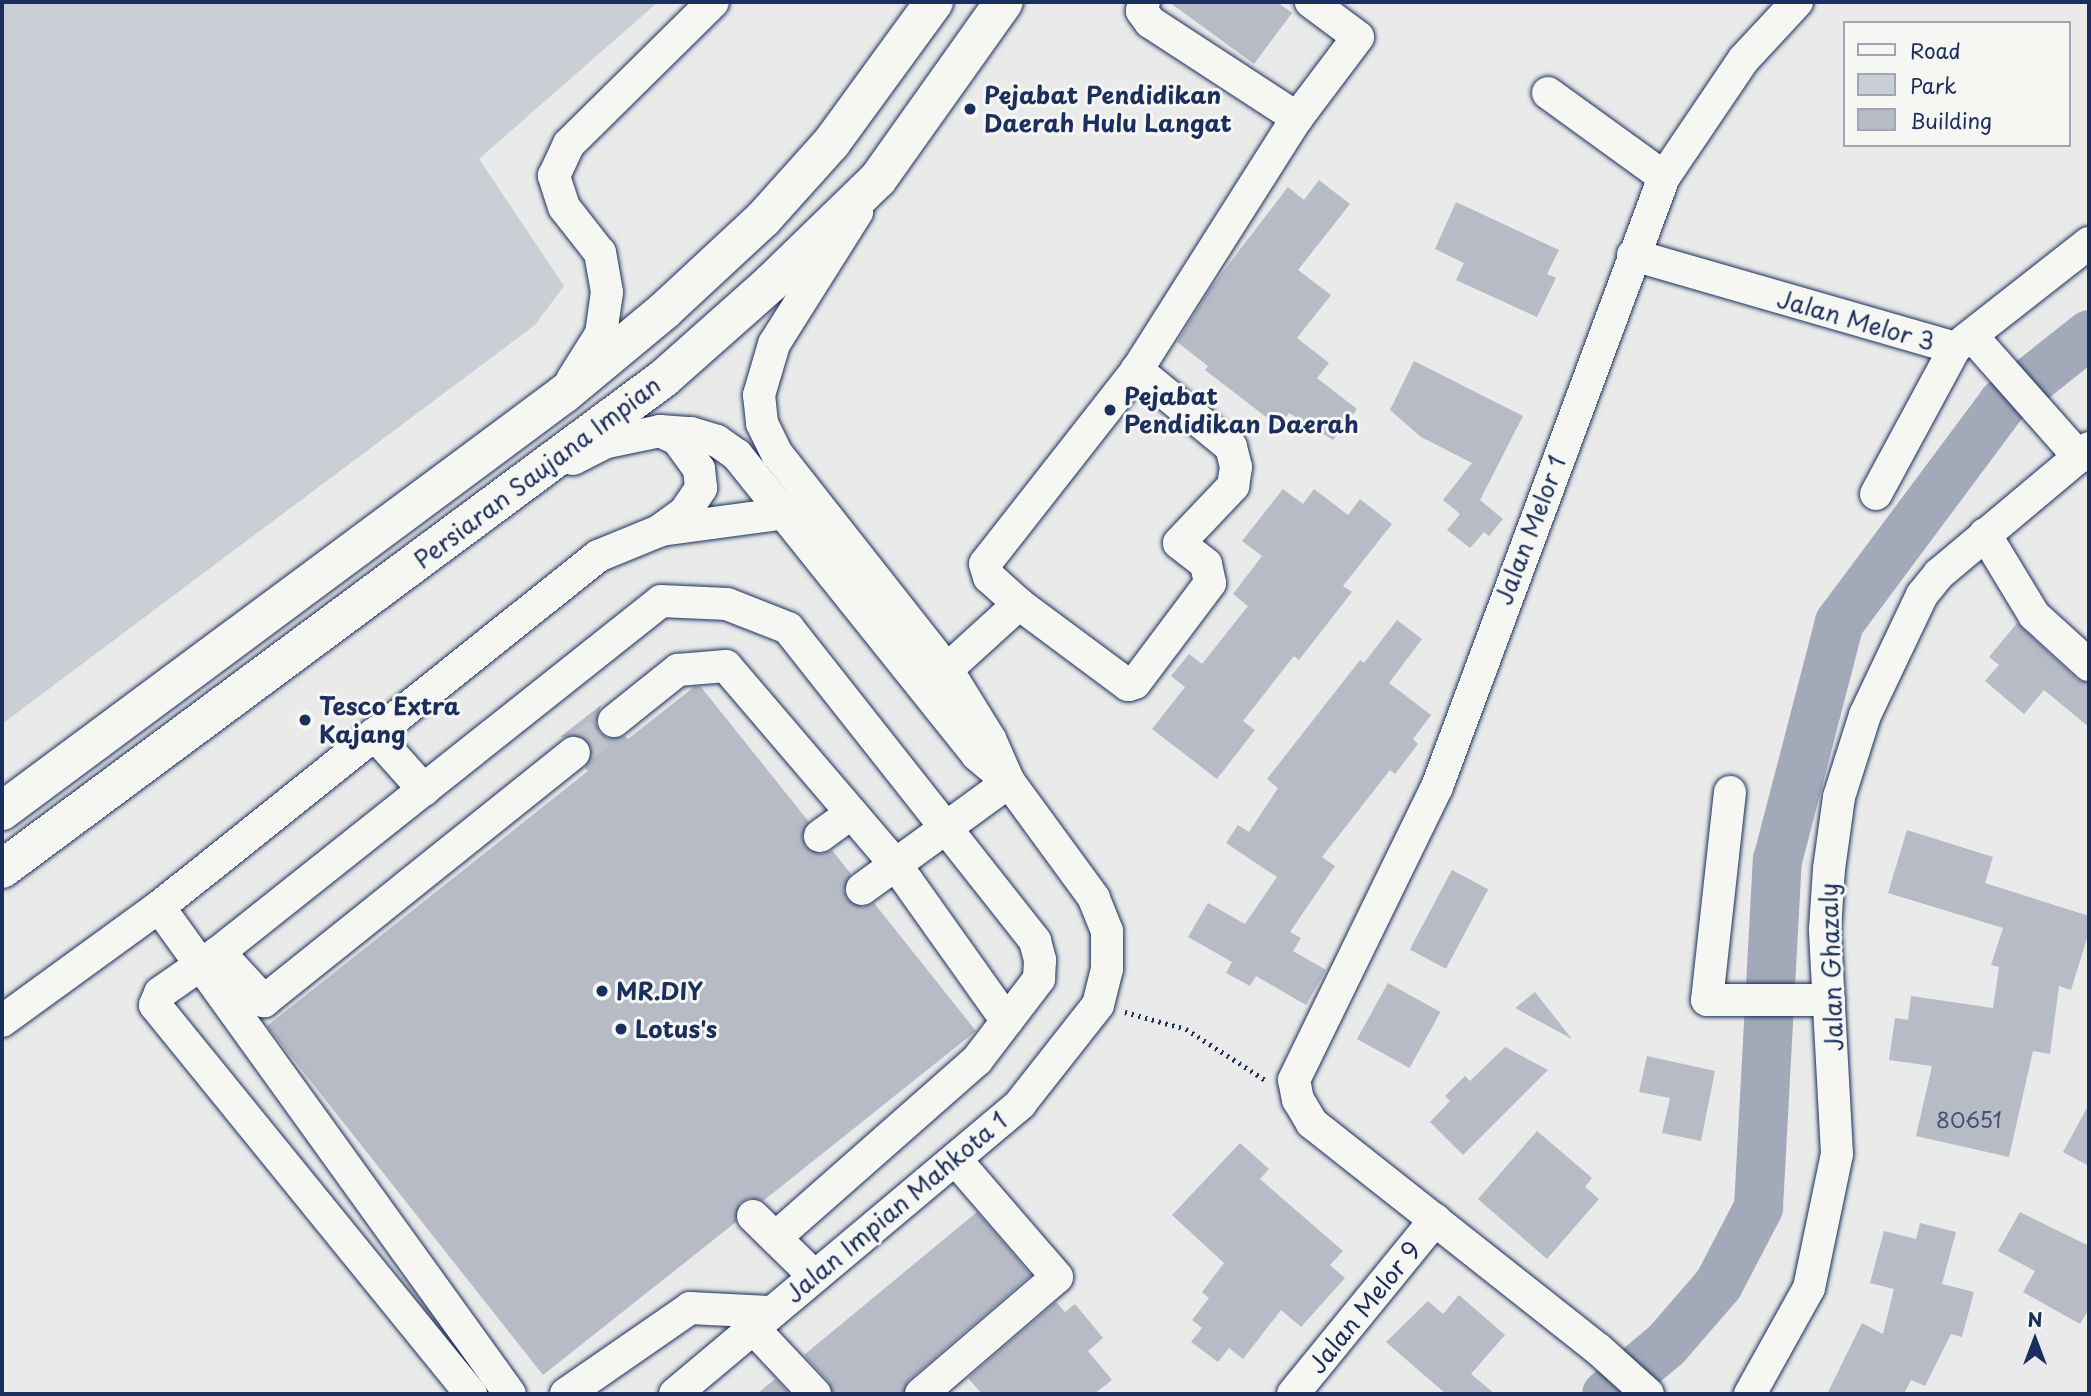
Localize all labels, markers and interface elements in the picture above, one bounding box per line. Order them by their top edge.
legend [1842,21,2070,147]
text: Road [1910,34,1961,66]
text: Park [1910,69,1957,101]
place label: Pejabat Pendidikan Daerah Hulu Langat [984,81,1233,137]
marker: Pejabat Pendidikan Daerah Hulu Langat [962,101,978,117]
text: Building [1910,104,1992,136]
street label: Jalan Melor 3 [1774,284,1938,356]
street label: Persiaran Saujana Impian [408,370,666,574]
place label: Pejabat Pendidikan Daerah [1124,382,1358,438]
marker: Pejabat Pendidikan Daerah [1102,402,1118,418]
street label: Jalan Melor 1 [1488,451,1572,609]
place label: Tesco Extra Kajang [319,692,459,748]
marker: Tesco Extra Kajang [297,712,313,728]
street label: Jalan Ghazaly [1814,882,1848,1052]
place label: MR.DIY [616,977,703,1005]
marker: MR.DIY [594,983,610,999]
place label: Lotus's [635,1015,717,1043]
marker: Lotus's [613,1021,629,1037]
street label: Jalan Impian Mahkota 1 [779,1106,1013,1308]
house number: 80651 [1936,1106,2002,1132]
street label: Jalan Melor 9 [1302,1235,1426,1379]
north arrow [2000,1305,2070,1375]
text: N [2027,1305,2043,1333]

